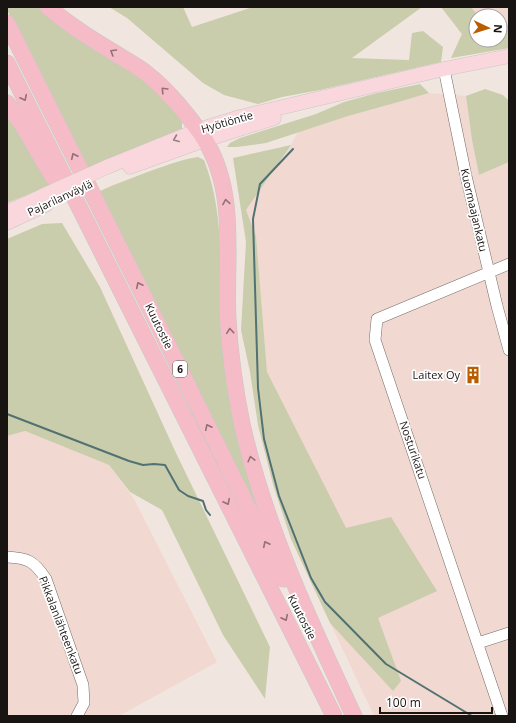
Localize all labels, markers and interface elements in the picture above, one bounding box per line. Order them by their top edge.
north arrow [468,8,508,48]
text: N [491,24,506,34]
one-way arrow [110,50,117,57]
one-way arrow [161,87,169,95]
one-way arrow [19,94,27,101]
street label: Hyötiöntie [199,107,254,136]
one-way arrow [173,134,180,142]
one-way arrow [71,153,79,161]
street label: Kuormaajankatu [458,167,491,253]
street label: Pajarilanväylä [25,176,95,219]
one-way arrow [222,198,231,205]
one-way arrow [136,282,143,289]
street label: Kuutostie [142,301,177,351]
one-way arrow [225,328,234,334]
road number: 6 [173,361,187,377]
building icon: Laitex Oy [463,365,483,385]
place label: Laitex Oy [413,367,460,382]
street label: Nosturikatu [397,419,430,481]
one-way arrow [205,424,213,431]
one-way arrow [248,456,256,462]
one-way arrow [222,498,230,505]
one-way arrow [263,540,271,548]
street label: Pikkalanlähteenkatu [36,574,87,676]
street label: Kuutostie [285,592,320,642]
one-way arrow [280,614,288,621]
scale bar [380,689,492,715]
text: 100 m [386,694,421,711]

